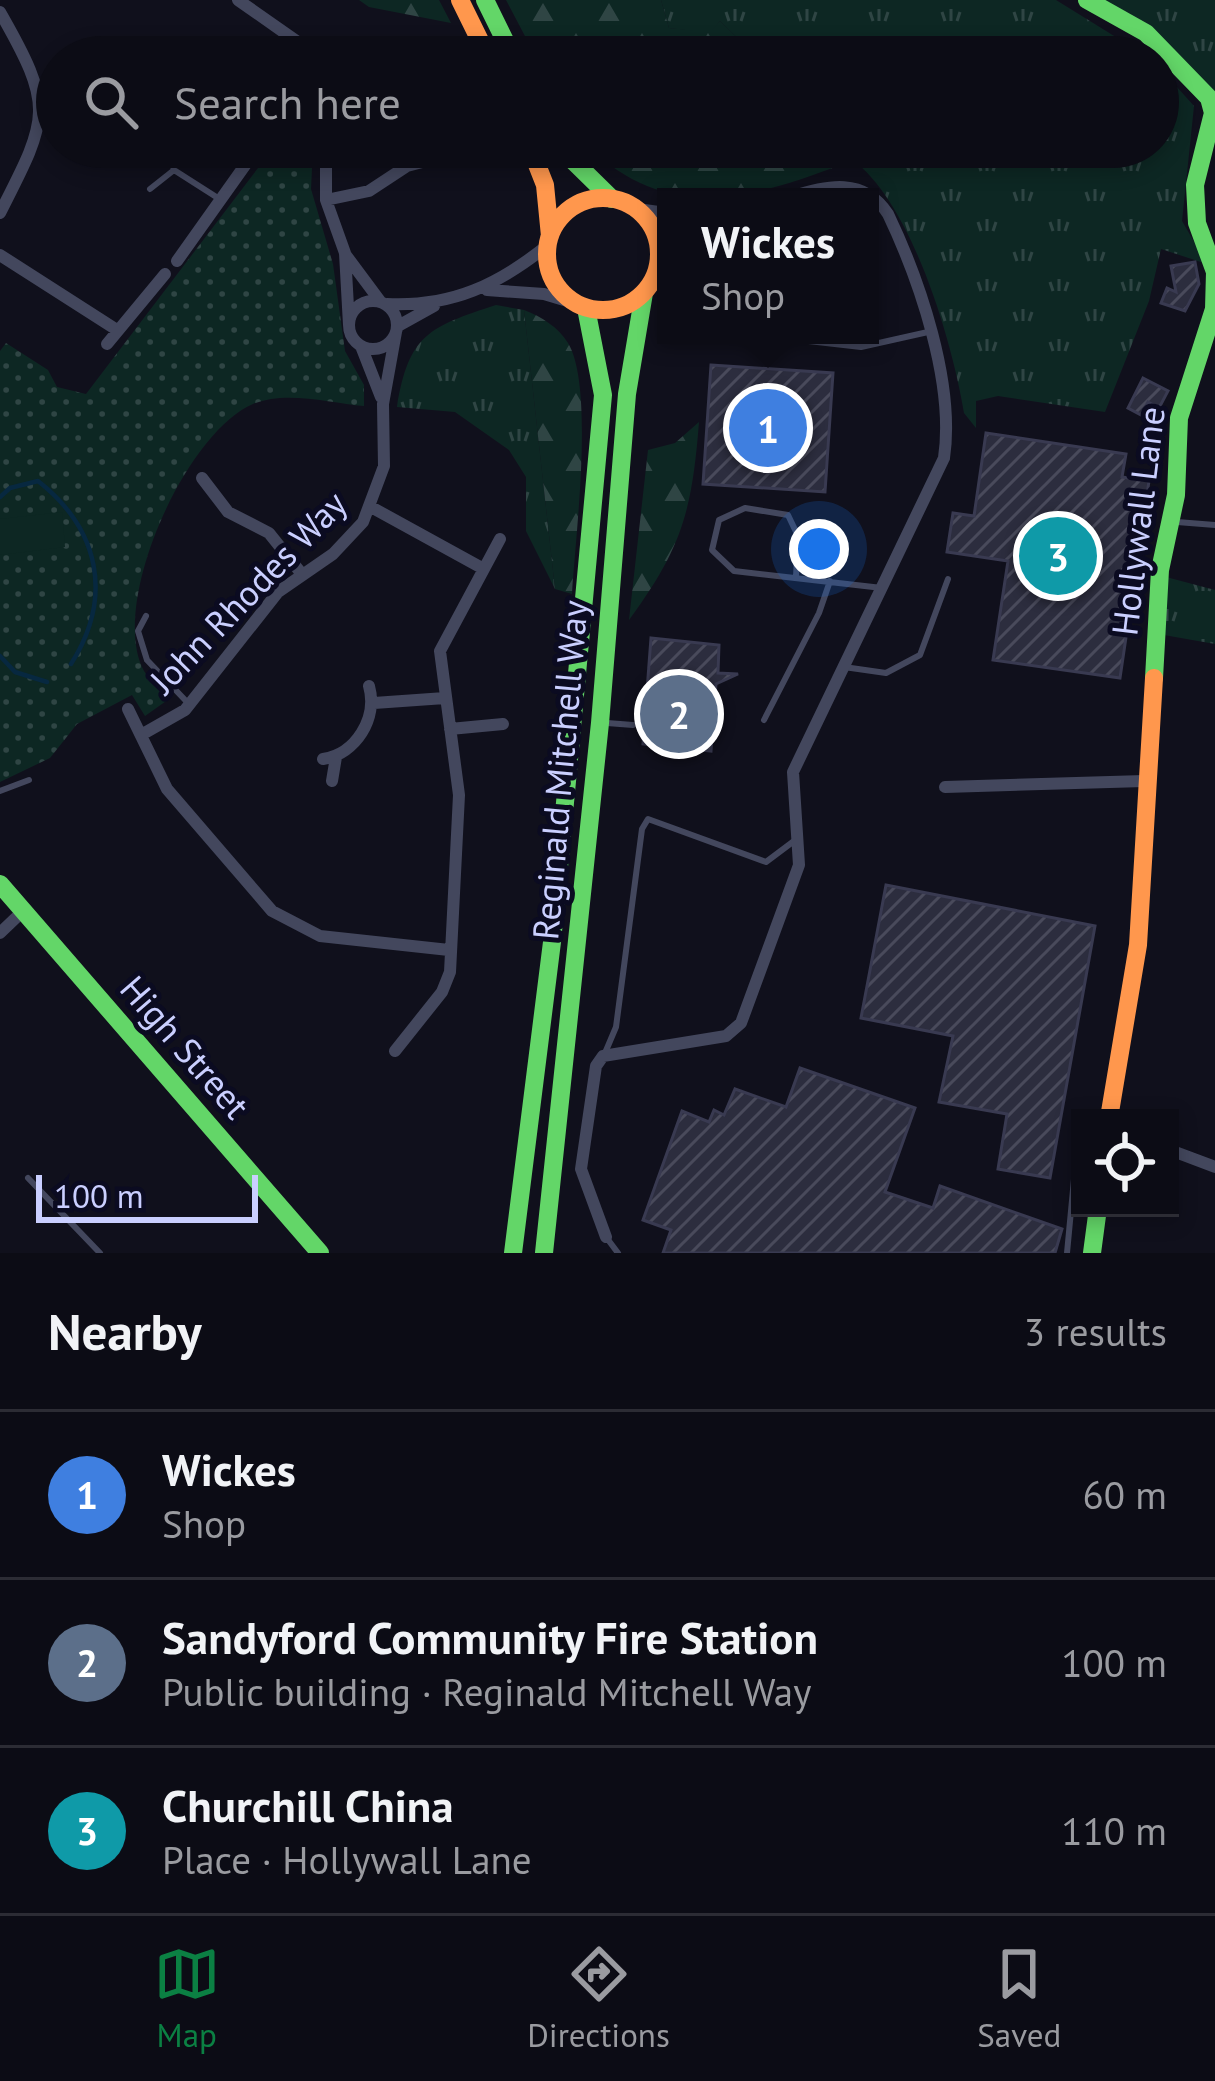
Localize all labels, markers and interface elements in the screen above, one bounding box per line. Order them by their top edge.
search box [36,36,1179,168]
icon: search [78,69,144,135]
text: Search here [174,73,401,131]
popup [657,188,879,344]
text: Wickes [701,212,835,270]
text: Shop [701,270,785,321]
pin: 1 [729,383,807,473]
street label: Hollywall Lane [1100,404,1175,638]
street label: John Rhodes Way [138,480,356,704]
pin: 3 [1019,511,1097,601]
your location [789,519,849,579]
street label: Reginald Mitchell Way [521,598,598,942]
pin: 2 [640,669,718,759]
street label: High Street [110,965,260,1128]
map controls [1071,1109,1179,1217]
button: locate [1071,1109,1179,1217]
scale bar [36,1169,258,1222]
text: 100 m [54,1174,144,1217]
text: Nearby [48,1298,202,1364]
text: 3 results [1024,1306,1167,1357]
text: Wickes [162,1440,296,1498]
text: 1 [76,1469,98,1520]
text: 60 m [1082,1469,1167,1520]
text: Shop [162,1498,246,1549]
text: Sandyford Community Fire Station [162,1608,818,1666]
text: 2 [76,1637,98,1688]
text: 100 m [1061,1637,1167,1688]
text: Public building · Reginald Mitchell Way [162,1666,811,1717]
text: Churchill China [162,1776,454,1834]
text: 3 [76,1805,98,1856]
text: 110 m [1061,1805,1167,1856]
text: Place · Hollywall Lane [162,1834,532,1885]
tab: Map [154,1941,220,2056]
tab: Directions [527,1941,670,2056]
tab: Saved [977,1941,1061,2056]

